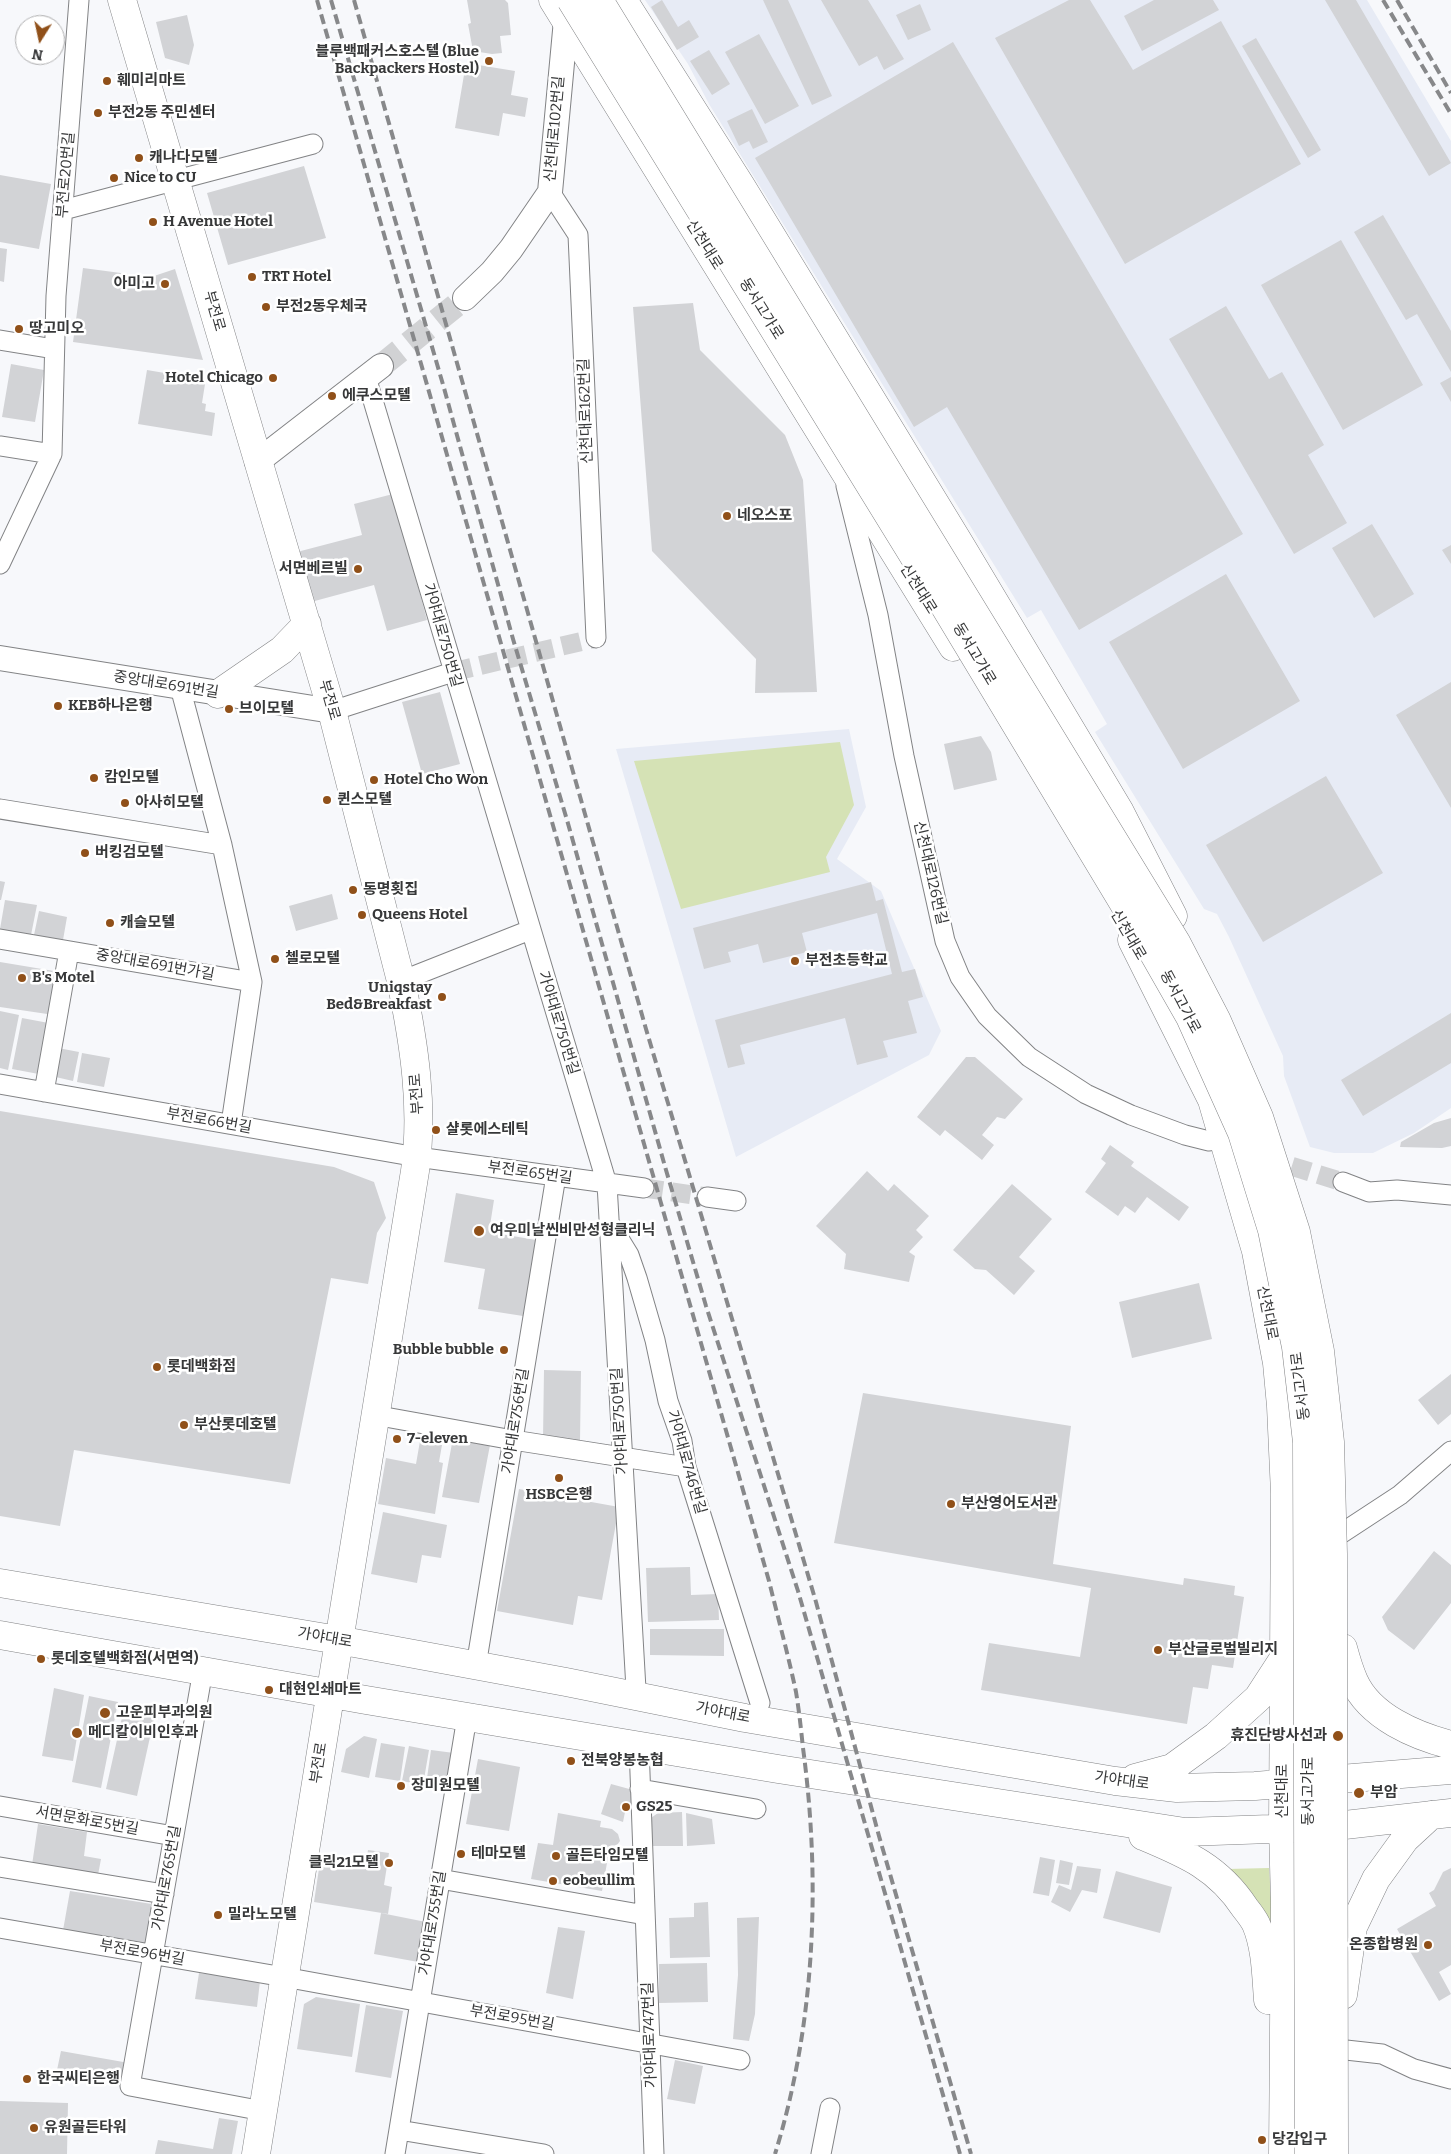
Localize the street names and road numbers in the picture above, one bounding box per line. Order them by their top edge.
street label: 신천대로102번길 [541,75,569,183]
street label: 부전로20번길 [53,131,79,219]
street label: 신천대로 [682,217,726,273]
street label: 동서고가로 [735,275,787,343]
street label: 부전로 [200,289,228,333]
street label: 신천대로162번길 [575,358,597,464]
street label: 신천대로 [896,561,940,617]
street label: 가야대로750번길 [419,581,465,689]
street label: 동서고가로 [949,620,999,688]
street label: 중앙대로691번길 [112,668,220,702]
street label: 부전로 [315,678,343,722]
street label: 신천대로126번길 [909,819,951,927]
street label: 신천대로 [1106,907,1150,963]
street label: 중앙대로691번가길 [94,946,216,984]
street label: 동서고가로 [1156,967,1204,1037]
street label: 가야대로750번길 [534,969,582,1077]
street label: 부전로 [407,1073,427,1115]
street label: 부전로66번길 [165,1105,253,1137]
street label: 부전로65번길 [486,1158,574,1188]
street label: 신천대로 [1253,1284,1281,1342]
street label: 동서고가로 [1288,1351,1314,1421]
street label: 가야대로756번길 [499,1367,533,1475]
street label: 가야대로750번길 [608,1367,632,1475]
street label: 가야대로746번길 [663,1408,709,1516]
street label: 가야대로 [296,1624,354,1652]
street label: 가야대로 [694,1699,752,1727]
street label: 부전로 [307,1741,331,1785]
street label: 동서고가로 [1300,1757,1318,1825]
street label: 신천대로 [1274,1763,1292,1819]
street label: 가야대로 [1093,1768,1151,1794]
street label: 서면문화로5번길 [34,1803,140,1839]
street label: 가야대로765번길 [149,1824,185,1932]
street label: 가야대로755번길 [416,1869,450,1977]
street label: 부전로96번길 [98,1937,186,1969]
street label: 가야대로747번길 [639,1982,661,2088]
street label: 부전로95번길 [468,2002,556,2034]

